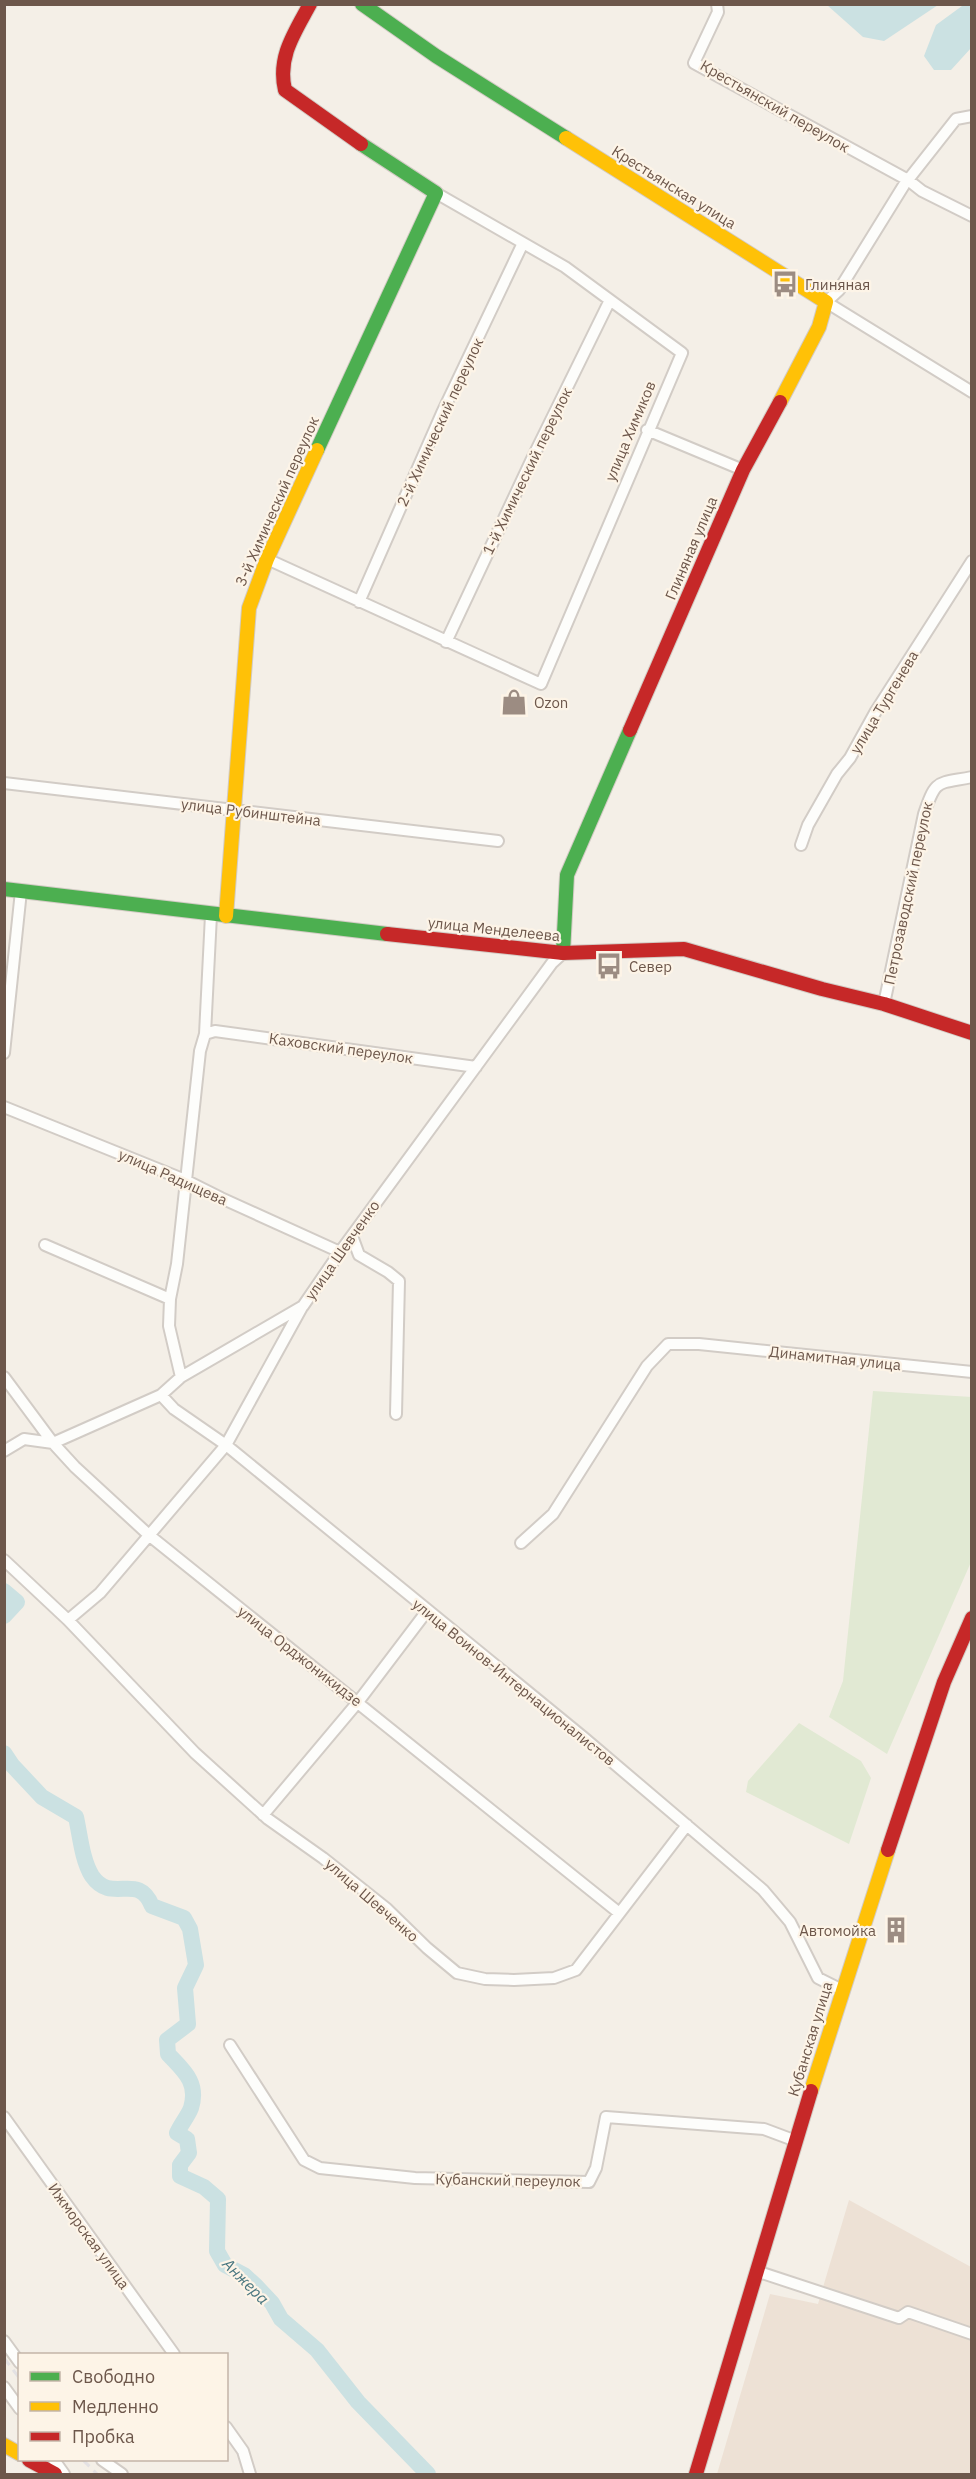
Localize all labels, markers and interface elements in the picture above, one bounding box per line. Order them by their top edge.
street label: Крестьянский переулок [697,55,853,157]
street label: Крестьянская улица [608,141,740,233]
bus stop icon: Глиняная [770,269,800,299]
place label: Глиняная [805,275,870,294]
street label: 2-й Химический переулок [393,335,487,509]
street label: улица Химиков [600,378,660,484]
street label: 1-й Химический переулок [478,384,576,558]
street label: 3-й Химический переулок [231,413,323,589]
street label: Глиняная улица [661,493,721,603]
street label: улица Тургенева [846,647,922,757]
shop icon: Ozon [499,687,529,717]
place label: Ozon [534,693,568,712]
street label: улица Рубинштейна [180,794,322,830]
street label: Петрозаводский переулок [879,800,937,986]
street label: улица Менделеева [427,913,561,945]
bus stop icon: Север [594,951,624,981]
place label: Север [629,957,672,976]
street label: Каховский переулок [268,1028,414,1068]
street label: улица Радищева [116,1145,230,1209]
street label: улица Шевченко [301,1196,383,1304]
street label: Динамитная улица [768,1342,902,1374]
street label: улица Воинов-Интернационалистов [409,1594,619,1770]
street label: улица Орджоникидзе [234,1602,366,1710]
street label: улица Шевченко [321,1854,423,1946]
building icon: Автомойка [881,1915,911,1945]
place label: Автомойка [799,1921,876,1940]
street label: Кубанская улица [784,1979,836,2099]
street label: Кубанский переулок [435,2169,581,2191]
street label: Ижморская улица [44,2179,134,2293]
water label: Анжера [218,2253,273,2308]
legend [18,2353,228,2461]
text: Свободно [72,2365,155,2388]
text: Медленно [72,2395,159,2418]
text: Пробка [72,2425,135,2448]

